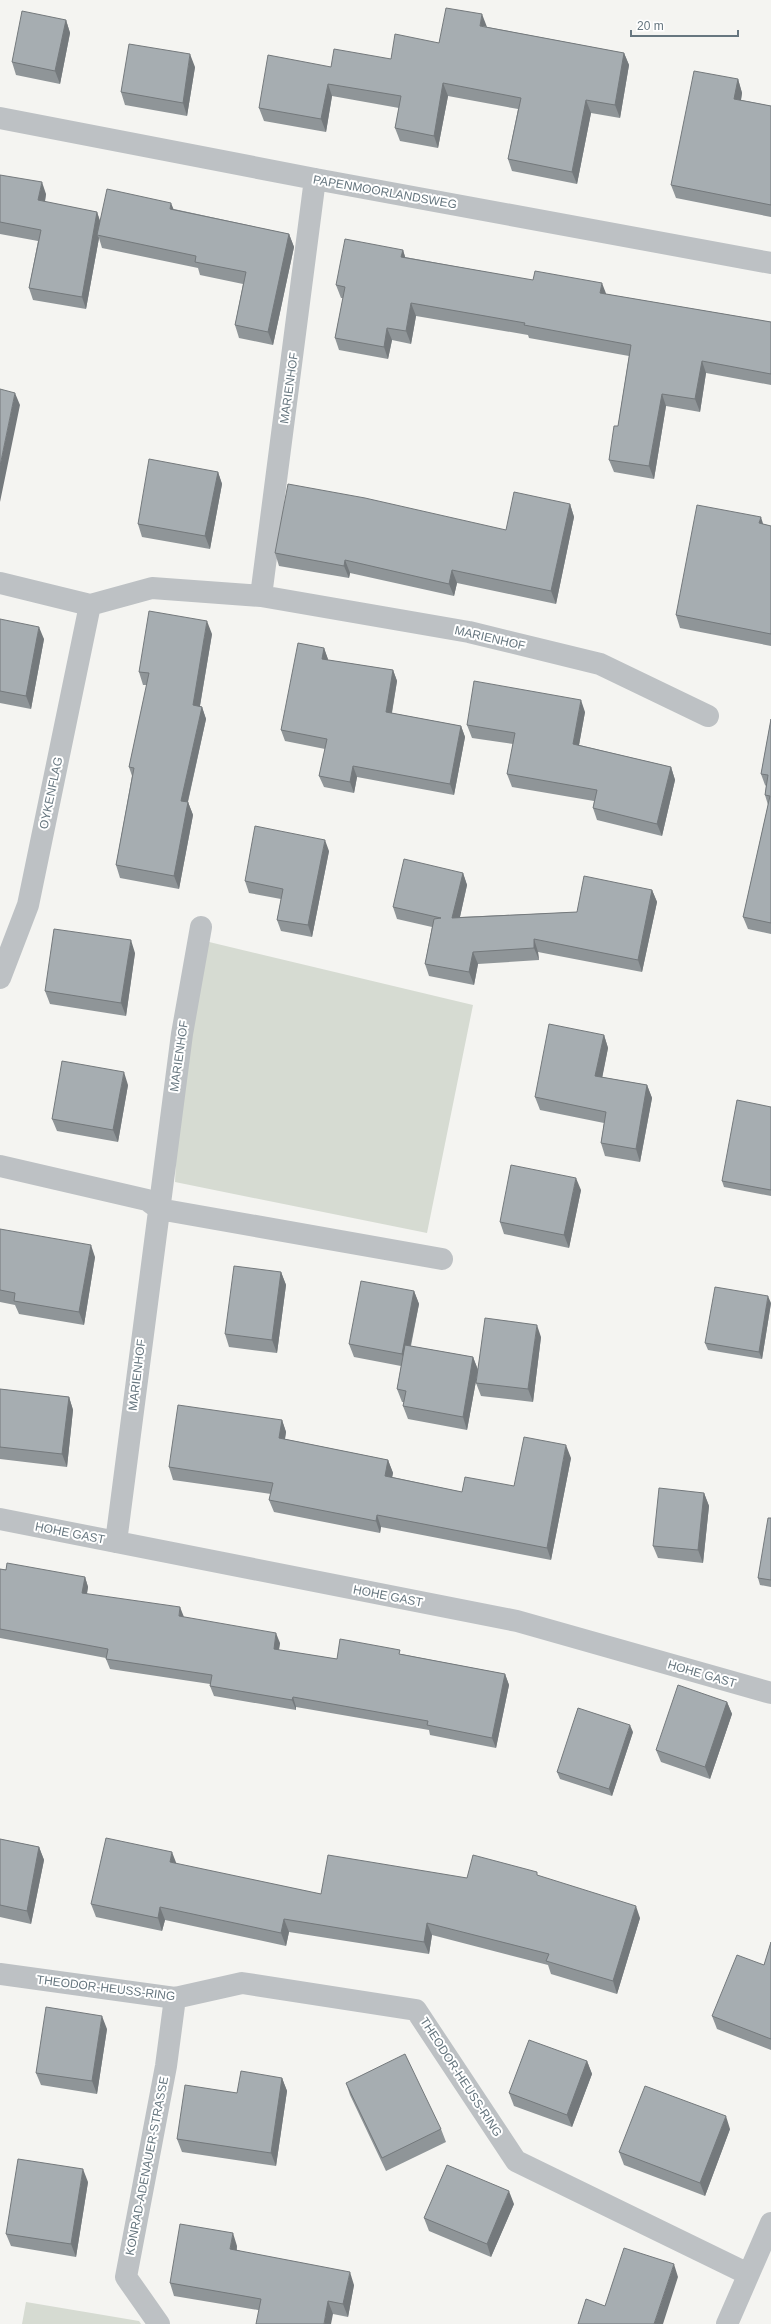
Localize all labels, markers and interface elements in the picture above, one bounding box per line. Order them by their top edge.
scale bar [631,12,738,38]
text: 20 m [637,19,664,33]
street label: PAPENMOORLANDSWEG [312,172,458,212]
street label: MARIENHOF [277,351,301,425]
street label: MARIENHOF [453,623,527,653]
street label: OYKENFLAG [37,756,65,830]
street label: MARIENHOF [167,1019,191,1093]
street label: MARIENHOF [126,1338,148,1412]
street label: HOHE GAST [34,1519,107,1547]
street label: HOHE GAST [352,1582,425,1610]
street label: HOHE GAST [666,1658,739,1691]
street label: THEODOR-HEUSS-RING [36,1973,176,2003]
street label: THEODOR-HEUSS-RING [417,2015,505,2139]
street label: KONRAD-ADENAUER-STRASSE [123,2075,171,2257]

